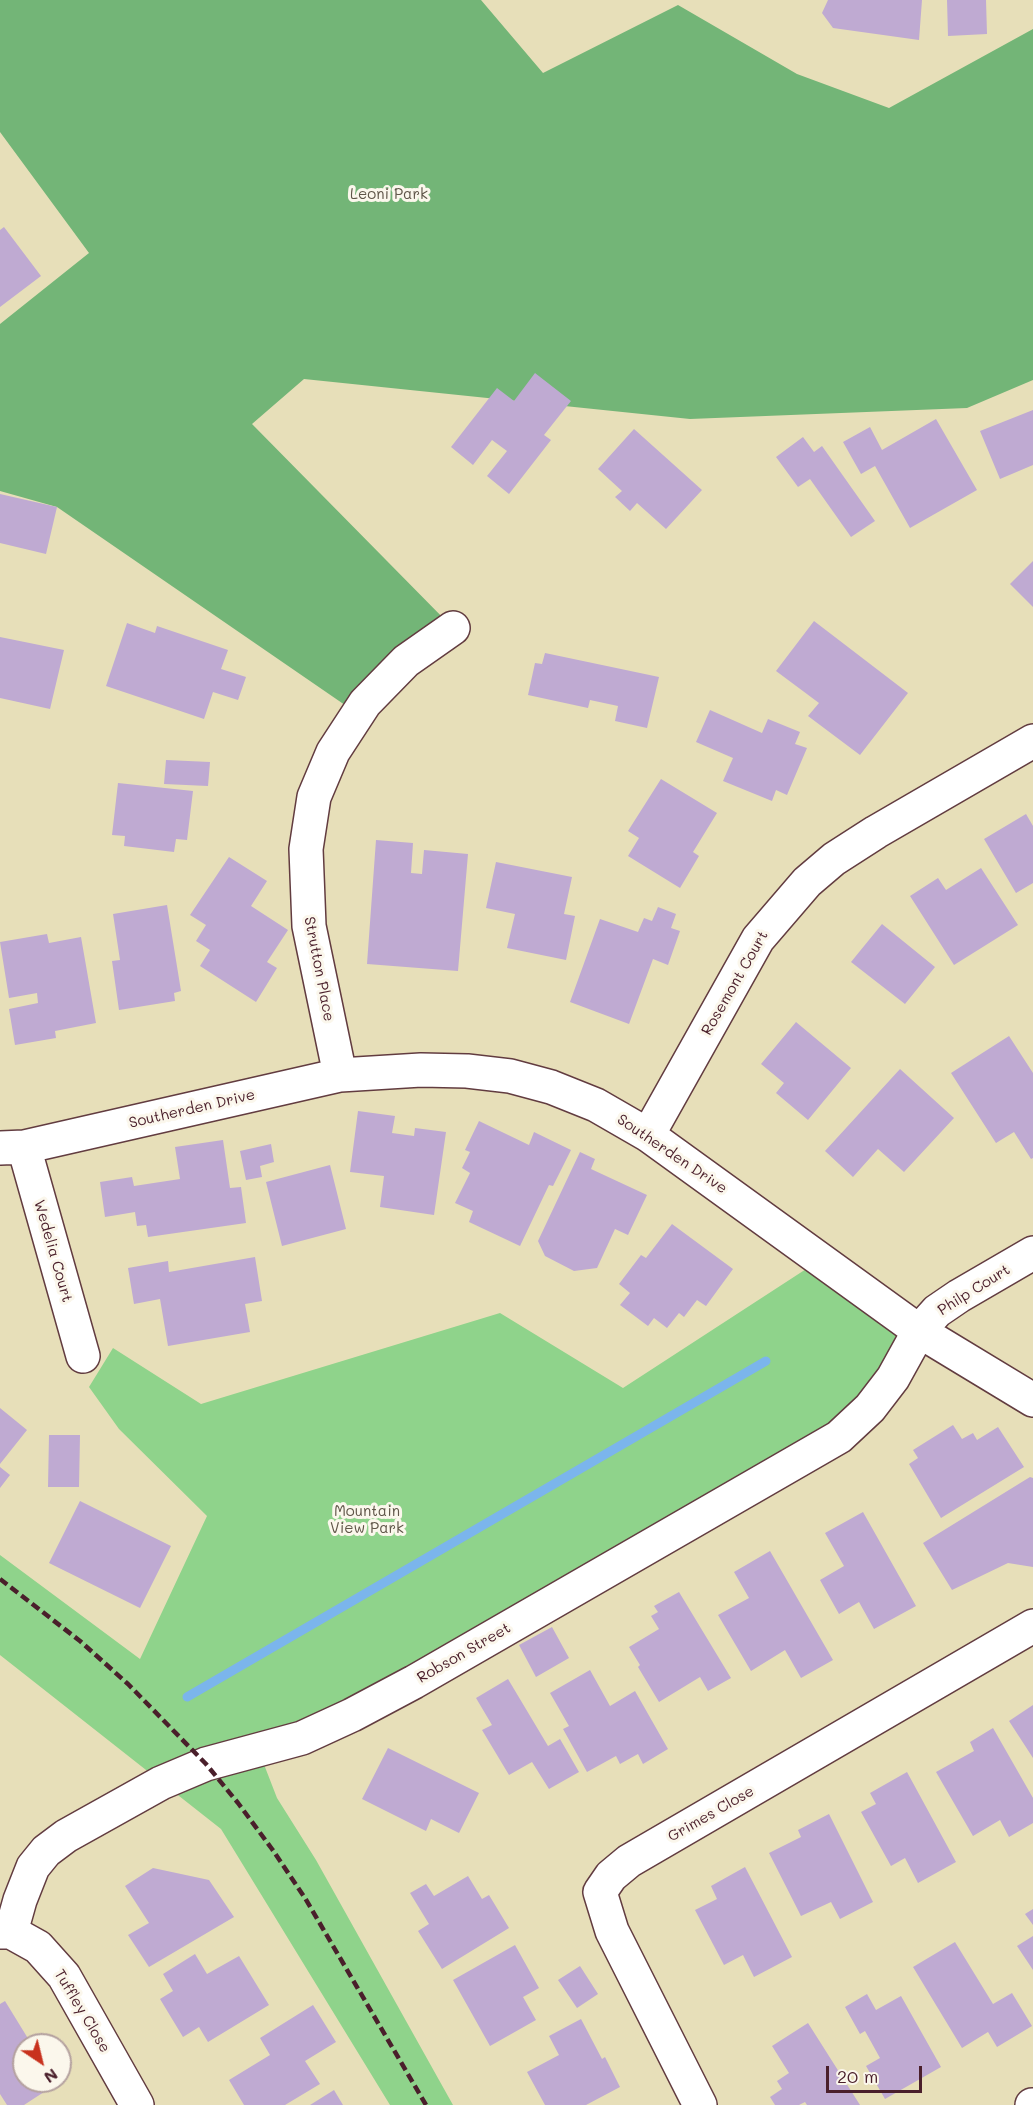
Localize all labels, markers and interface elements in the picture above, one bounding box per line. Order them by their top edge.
park label: Leoni Park [350,185,428,203]
street label: Strutton Place [300,915,338,1023]
street label: Rosemont Court [698,928,772,1038]
street label: Southerden Drive [127,1086,257,1132]
street label: Southerden Drive [614,1110,730,1198]
street label: Wedelia Court [30,1198,76,1304]
street label: Philp Court [934,1261,1014,1319]
park label: Mountain View Park [330,1502,404,1537]
street label: Robson Street [414,1619,514,1687]
street label: Grimes Close [665,1782,757,1846]
street label: Tuffley Close [50,1966,114,2056]
north arrow [12,2033,72,2093]
scale bar [829,2054,925,2092]
text: N [40,2064,62,2089]
text: 20 m [837,2064,878,2088]

